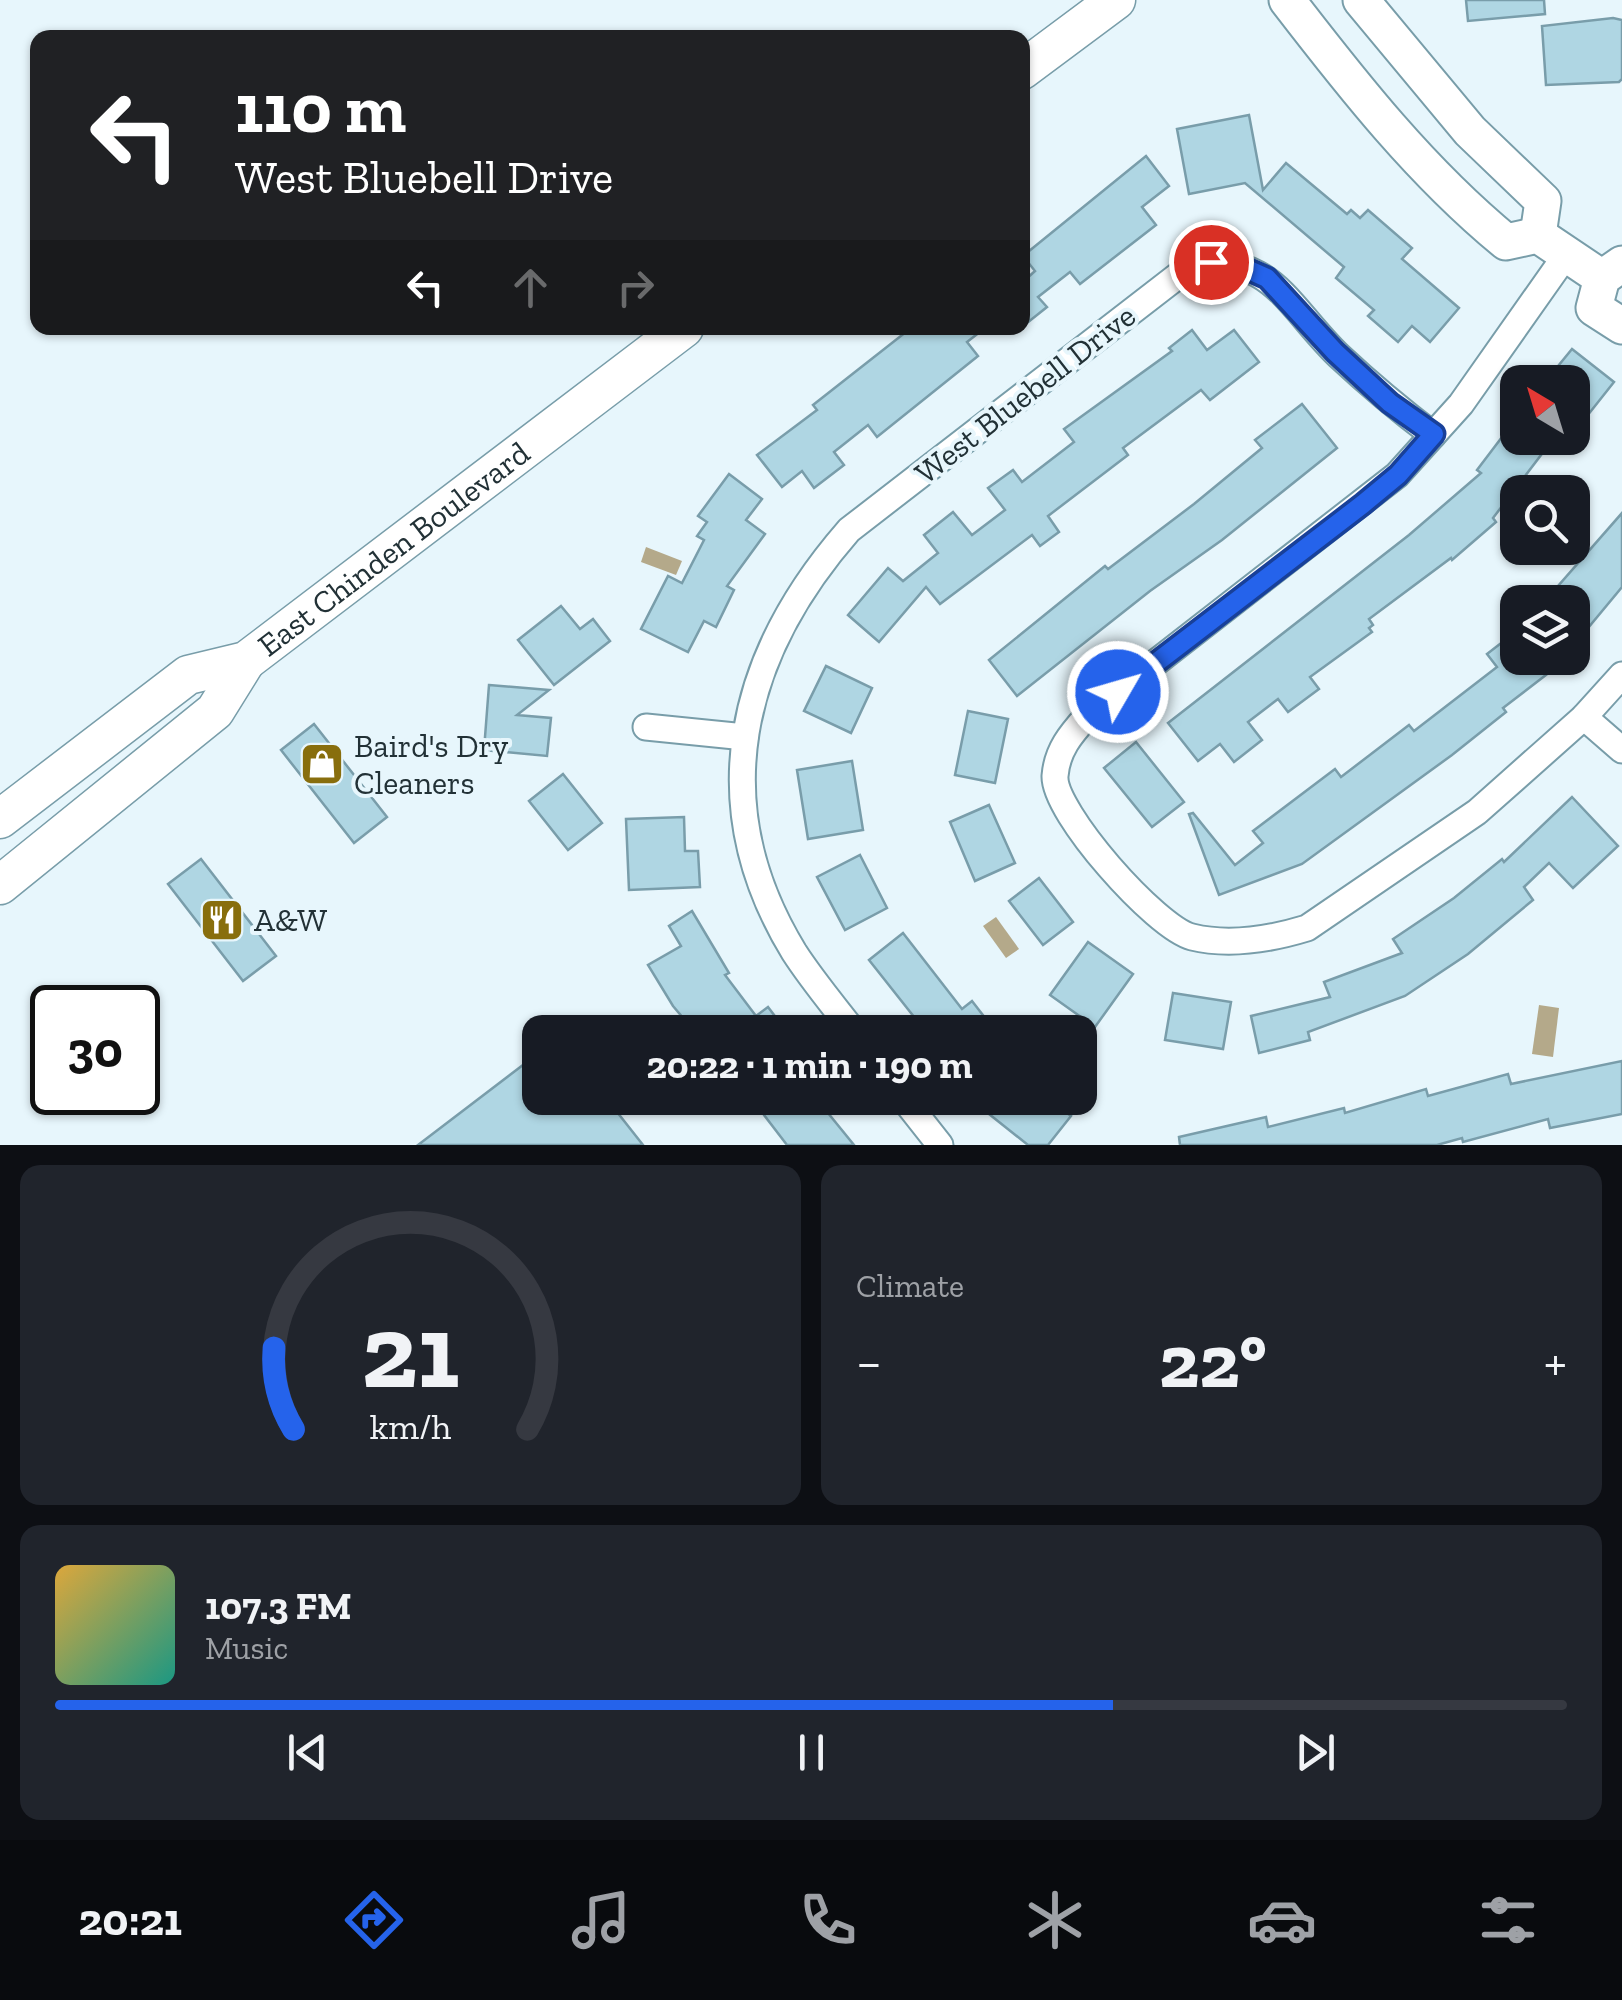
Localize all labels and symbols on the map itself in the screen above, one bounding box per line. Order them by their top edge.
pin [1169,220,1254,305]
street label: West Bluebell Drive [907,296,1143,492]
north arrow [1500,365,1590,455]
street label: East Chinden Boulevard [250,433,537,664]
position arrow [1066,640,1170,744]
place label: Baird's Dry Cleaners [354,727,509,802]
shop icon: Baird's Dry Cleaners [299,741,345,787]
restaurant icon: A&W [199,897,245,943]
place label: A&W [254,901,327,939]
speed limit sign: 30 [30,985,160,1115]

